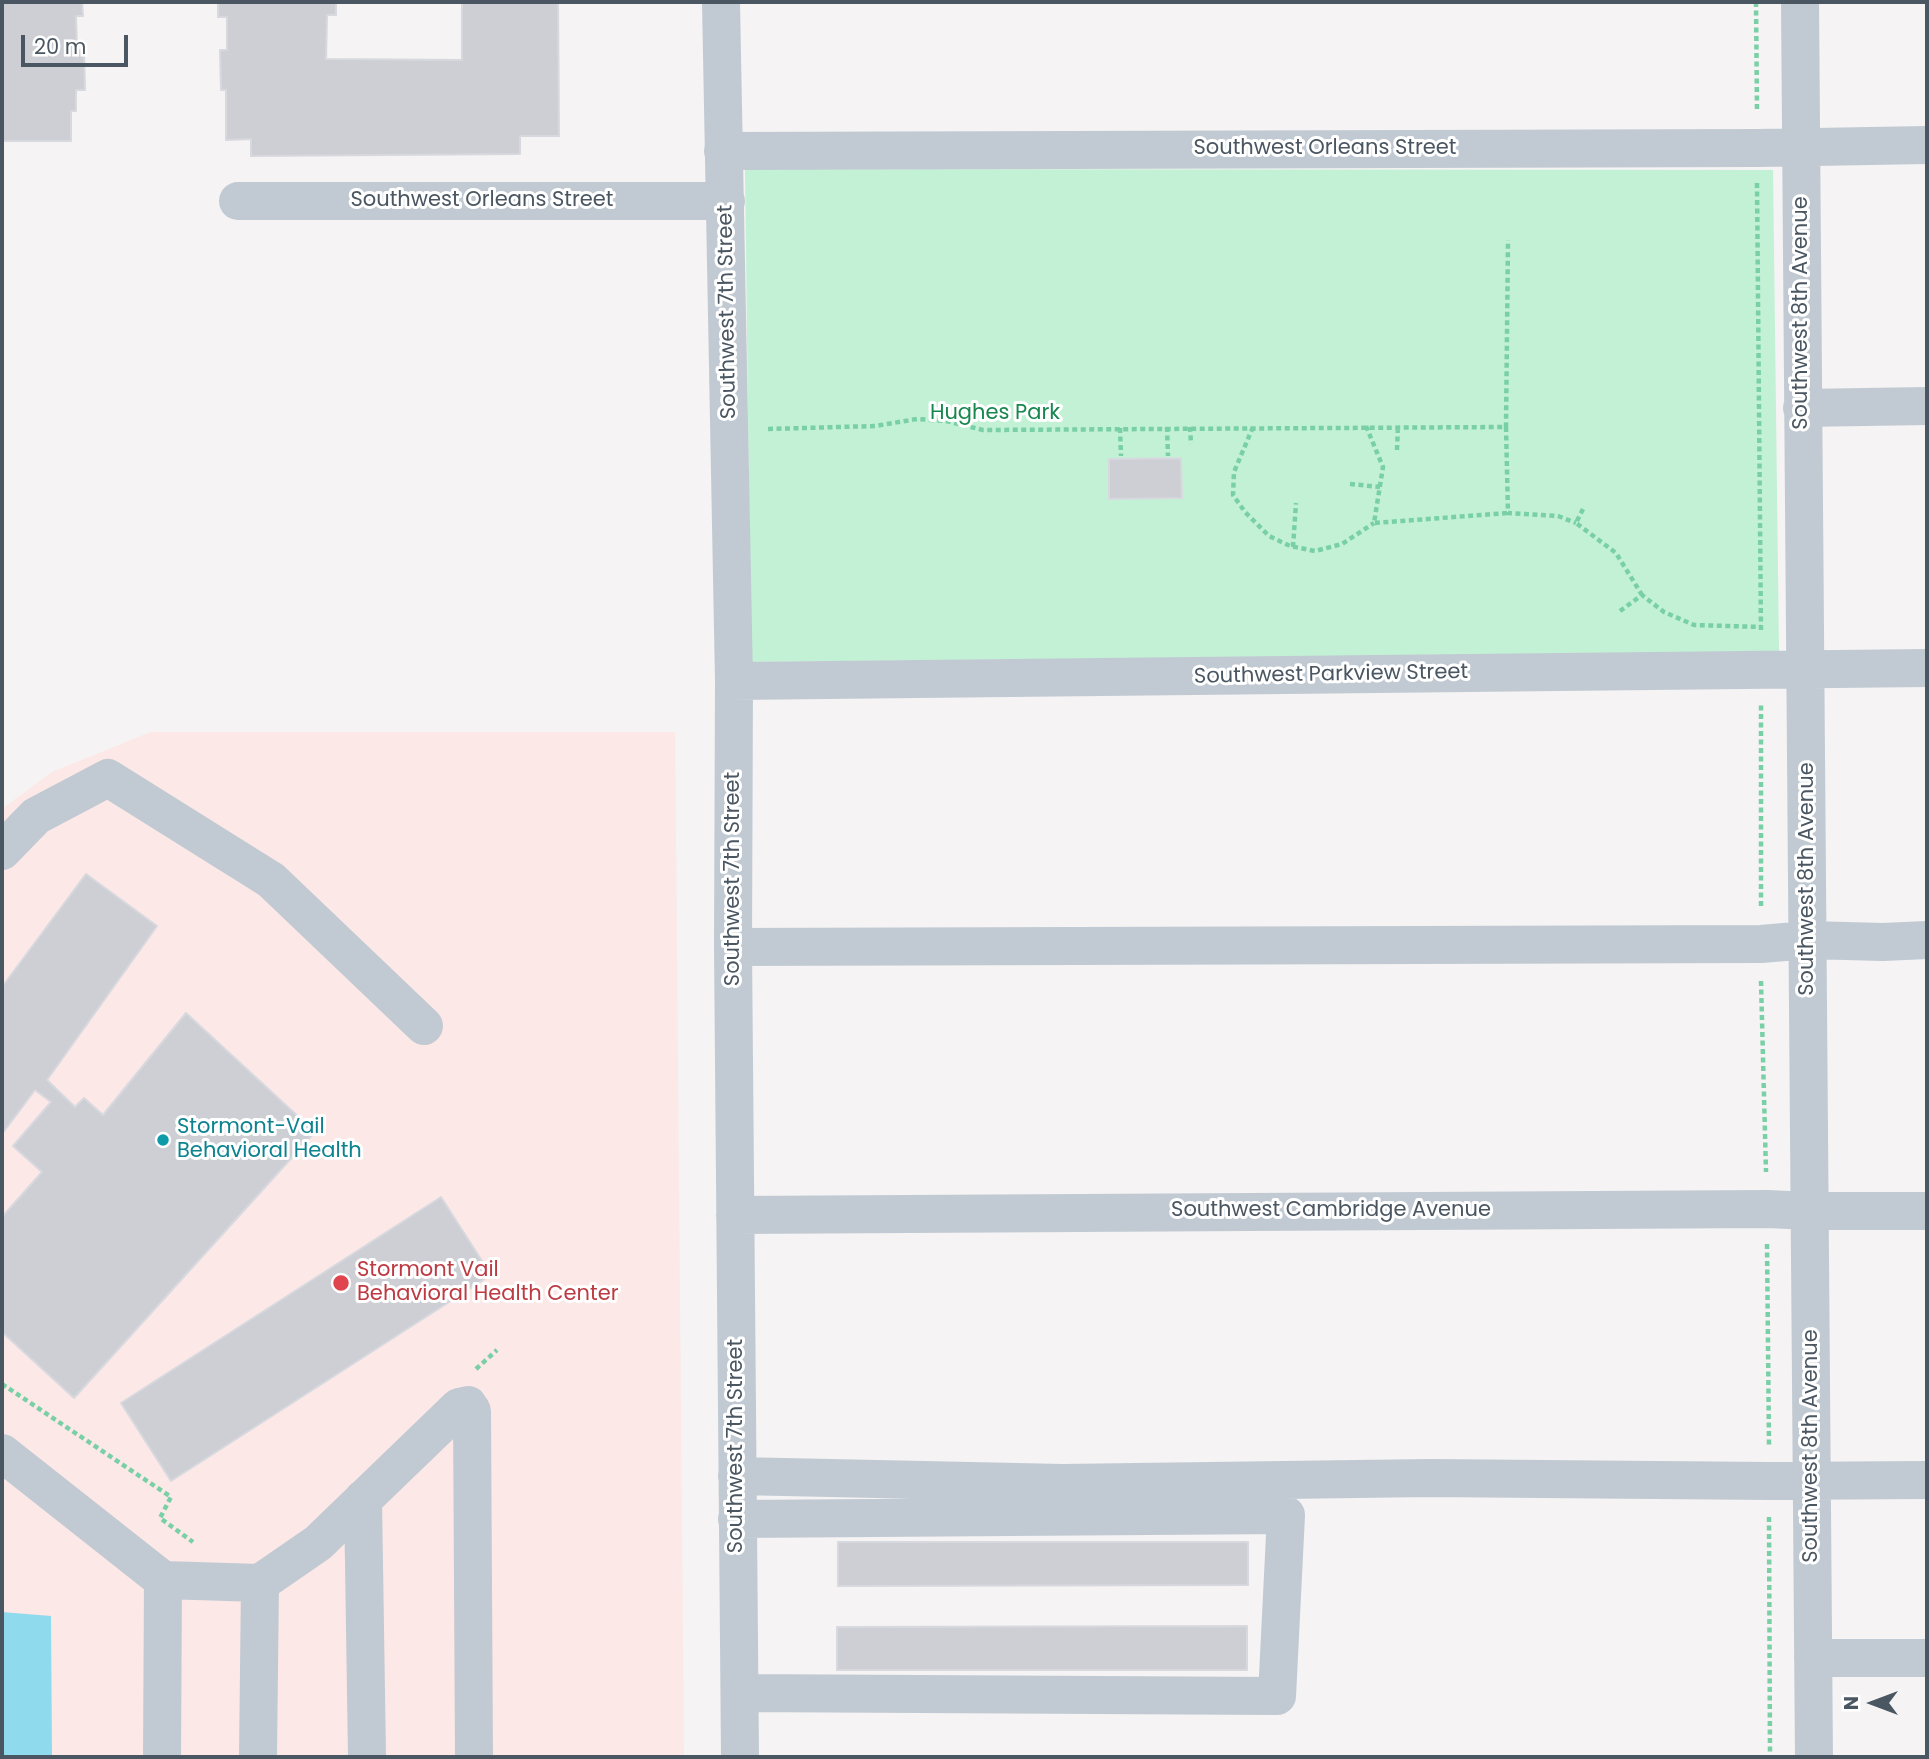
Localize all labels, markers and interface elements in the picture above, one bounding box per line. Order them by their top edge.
scale bar [24,21,131,65]
text: 20 m [34,32,87,61]
street label: Southwest Orleans Street [1194,136,1456,162]
street label: Southwest Orleans Street [351,188,613,214]
street label: Southwest 8th Avenue [1789,196,1815,430]
street label: Southwest 7th Street [714,205,742,419]
park label: Hughes Park [930,401,1060,427]
street label: Southwest Parkview Street [1194,660,1468,690]
street label: Southwest 8th Avenue [1795,762,1821,996]
street label: Southwest 7th Street [721,772,747,986]
place label: Stormont-Vail Behavioral Health [177,1115,362,1165]
marker: Stormont-Vail Behavioral Health [155,1132,171,1148]
street label: Southwest Cambridge Avenue [1171,1198,1491,1224]
place label: Stormont Vail Behavioral Health Center [357,1258,618,1308]
marker: Stormont Vail Behavioral Health Center [331,1273,351,1293]
street label: Southwest 8th Avenue [1799,1329,1825,1563]
street label: Southwest 7th Street [724,1339,750,1553]
north arrow [1838,1668,1908,1738]
text: N [1838,1696,1865,1710]

